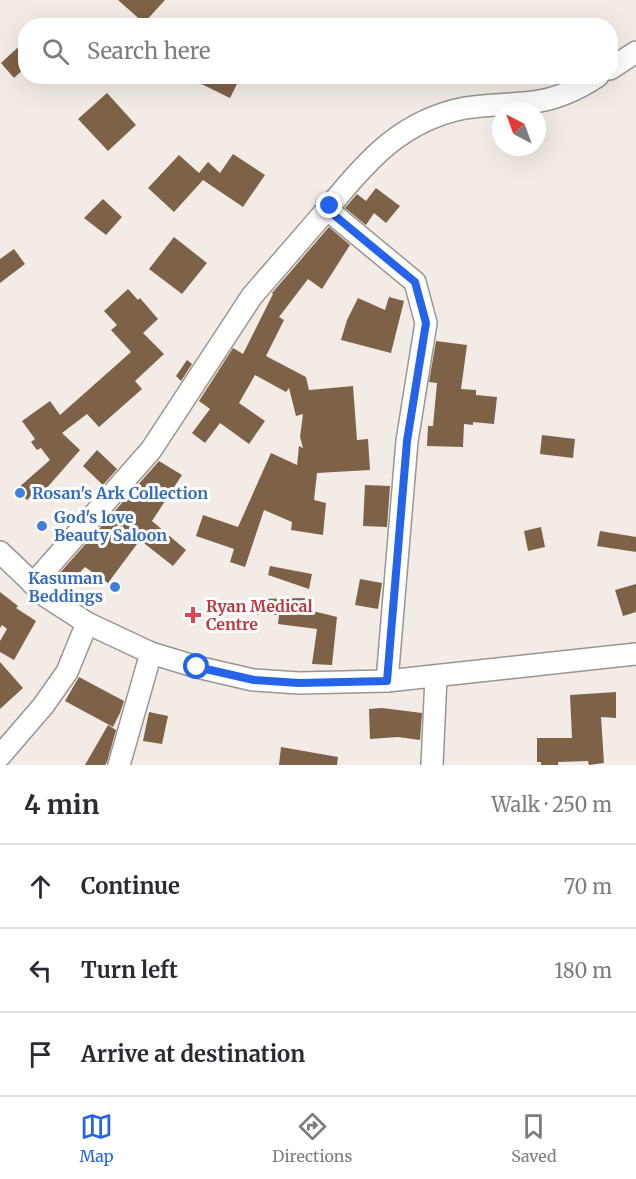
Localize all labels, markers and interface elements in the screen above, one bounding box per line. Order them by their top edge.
search box [18,18,618,84]
icon: search [39,35,72,68]
text: Search here [87,37,210,65]
north arrow [492,102,546,156]
route end [316,192,342,218]
place label: Rosan's Ark Collection [32,483,208,503]
marker: Rosan's Ark Collection [13,486,27,500]
place label: God's love Beauty Saloon [54,507,167,545]
marker: God's love Beauty Saloon [35,519,49,533]
place label: Kasuman Beddings [28,568,103,606]
marker: Kasuman Beddings [108,580,122,594]
place label: Ryan Medical Centre [206,596,313,634]
marker: Ryan Medical Centre [184,606,202,624]
route start [183,653,209,679]
text: 4 min [24,788,99,821]
text: Walk · 250 m [491,792,612,817]
icon: ahead [24,870,57,903]
text: Continue [81,872,180,900]
text: 70 m [564,874,612,899]
icon: left [24,954,57,987]
text: Turn left [81,956,178,984]
text: 180 m [554,958,612,983]
icon: arrive [24,1038,57,1071]
text: Arrive at destination [81,1040,305,1068]
tab: Map [79,1110,114,1166]
tab: Directions [272,1110,352,1166]
tab: Saved [511,1110,557,1166]

